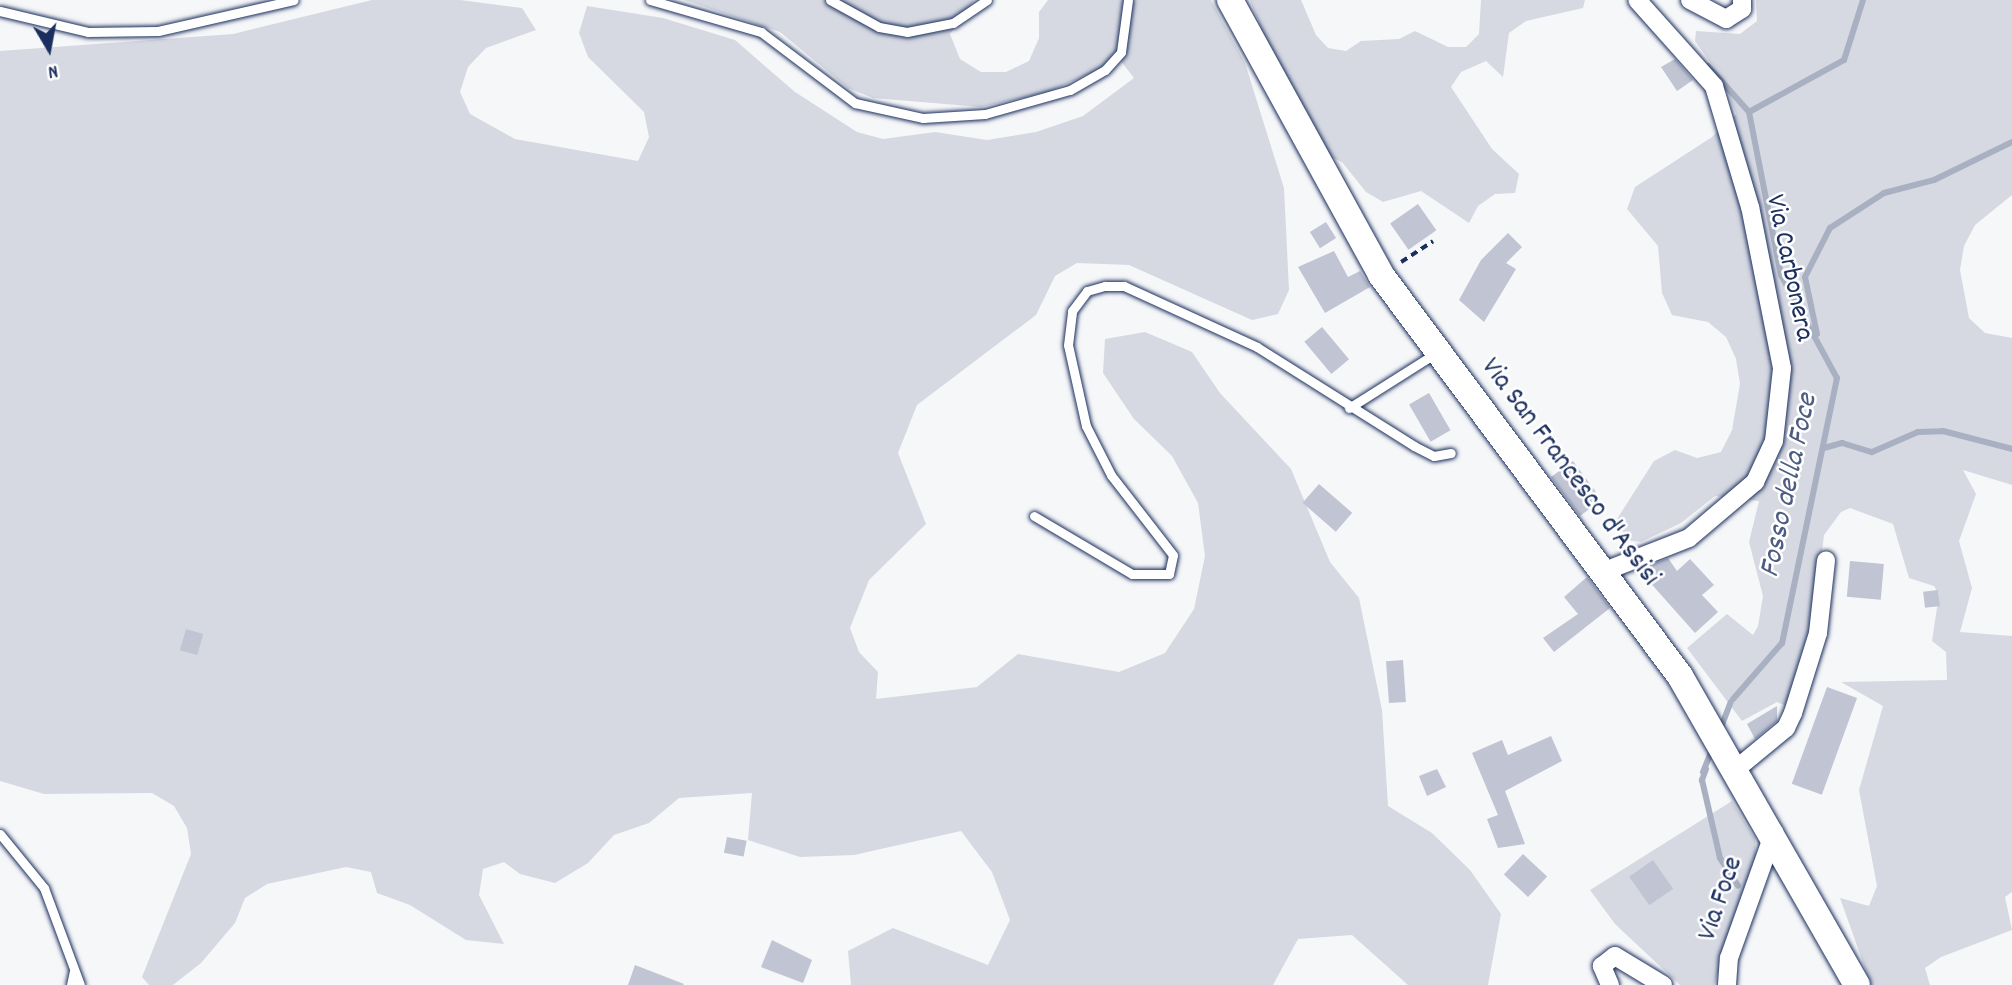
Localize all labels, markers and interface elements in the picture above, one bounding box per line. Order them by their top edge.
north arrow [14,14,84,84]
text: N [46,56,60,84]
street label: Via Carbonera [1756,192,1820,344]
street label: Via San Francesco d'Assisi [1472,352,1666,594]
water label: Fosso della Foce [1754,391,1828,581]
street label: Via Foce [1692,853,1752,945]

